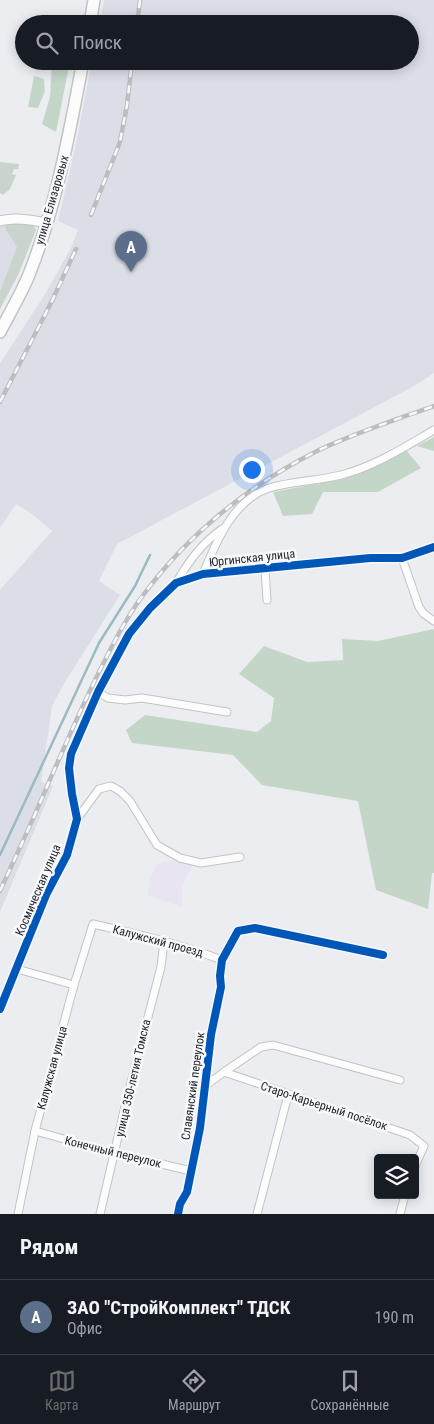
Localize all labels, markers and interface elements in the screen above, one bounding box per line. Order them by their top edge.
search box [15,15,419,70]
icon: search [33,29,61,57]
text: Поиск [73,31,122,54]
street label: улица Елизаровых [33,154,71,246]
pin: A [115,231,147,272]
your location [239,457,265,483]
street label: Юргинская улица [208,546,296,569]
street label: Космическая улица [12,842,64,938]
street label: Калужский проезд [111,922,205,960]
street label: улица 350-летия Томска [113,1018,153,1138]
street label: Калужская улица [34,1024,70,1111]
street label: Славянский переулок [178,1031,208,1141]
street label: Старо-Карьерный посёлок [259,1079,389,1133]
street label: Конечный переулок [63,1133,163,1171]
map controls [374,1154,419,1199]
button: layers [374,1154,419,1199]
text: Рядом [20,1235,79,1259]
text: ЗАО "СтройКомплект" ТДСК [67,1296,290,1319]
text: A [31,1308,41,1327]
text: 190 m [375,1308,414,1327]
text: Офис [67,1319,102,1338]
tab: Карта [45,1367,78,1413]
tab: Маршрут [168,1367,221,1413]
tab: Сохранённые [311,1367,389,1413]

